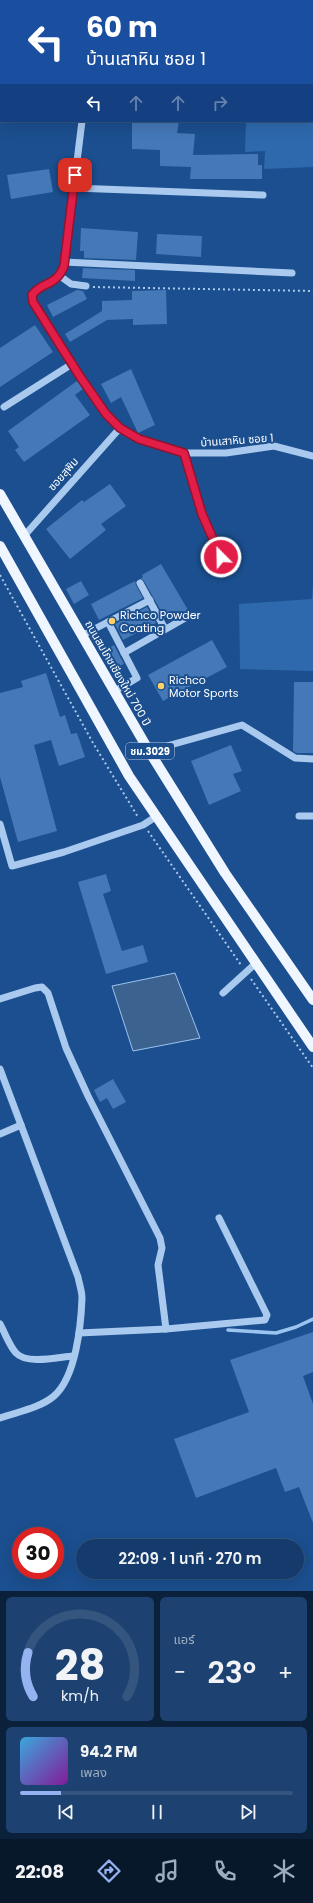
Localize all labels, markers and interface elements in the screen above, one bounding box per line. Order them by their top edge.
text: 60 m [86,8,158,47]
icon: left [20,16,72,68]
text: บ้านเสาหิน ซอย 1 [86,46,206,71]
icon: left [83,92,105,114]
icon: ahead [125,92,147,114]
icon: ahead [167,92,189,114]
icon: right [209,92,231,114]
pin [58,158,92,192]
icon: arrive [64,164,86,186]
street label: บ้านเสาหิน ซอย 1 [200,429,274,451]
street label: ซอยสุพิม [44,454,82,494]
position arrow [200,536,242,578]
place label: Richco Powder Coating [120,607,201,636]
marker: Richco Powder Coating [107,616,117,626]
street label: ถนนสมโภชเชียงใหม่ 700 ปี [81,617,155,729]
place label: Richco Motor Sports [169,672,239,701]
marker: Richco Motor Sports [156,681,166,691]
road number: ชม.3029 [126,743,174,759]
speed limit sign: 30 [12,1527,64,1579]
text: 22:09 · 1 นาที · 270 m [119,1548,261,1569]
text: แอร์ [174,1630,195,1649]
text: 28 [54,1636,105,1695]
text: 23° [208,1651,256,1694]
text: − [174,1657,186,1688]
text: + [278,1657,293,1688]
text: km/h [61,1686,99,1706]
text: 94.2 FM [80,1741,137,1762]
text: เพลง [80,1763,107,1782]
icon: previous [55,1801,77,1823]
icon: pause [146,1801,168,1823]
icon: next [237,1801,259,1823]
icon: directions [95,1857,123,1885]
icon: music [153,1857,181,1885]
icon: phone [211,1857,239,1885]
icon: climate [270,1857,298,1885]
text: 22:08 [15,1859,64,1884]

